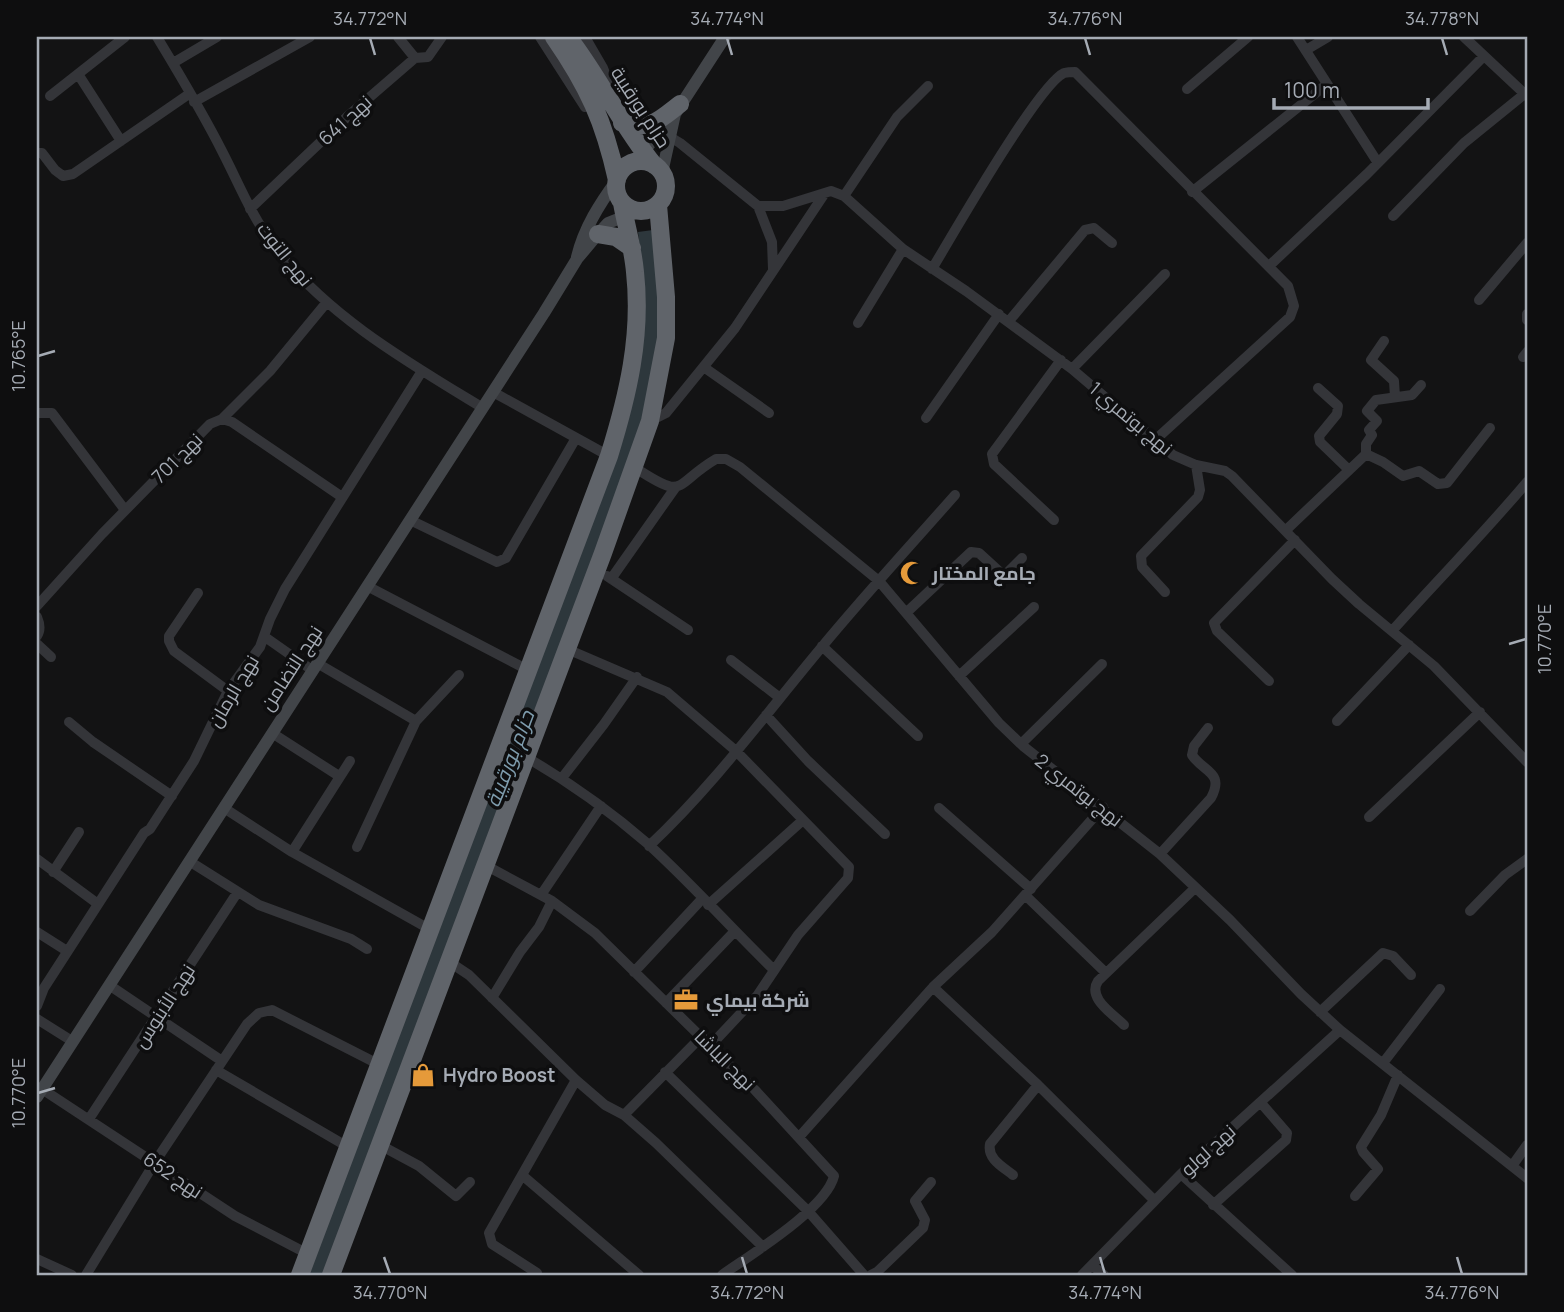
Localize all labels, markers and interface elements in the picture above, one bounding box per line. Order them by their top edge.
text: 34.772°N [333,6,407,30]
text: 34.774°N [690,6,764,30]
text: 34.776°N [1048,6,1122,30]
text: 34.778°N [1405,6,1479,30]
street label: حزام بورقيبة [604,61,677,153]
scale bar [1274,66,1428,110]
text: 100 m [1284,76,1340,104]
street label: نهج 641 [313,89,378,152]
street label: نهج التوت [250,217,319,292]
text: 10.765°E [6,320,30,392]
street label: نهج بوتمري 1 [1083,376,1178,462]
street label: نهج 701 [146,427,209,490]
mosque icon: جامع المختار [898,559,926,587]
place label: جامع المختار [931,560,1036,587]
text: 10.770°E [1532,604,1556,674]
street label: نهج التضامن [254,620,329,716]
street label: نهج الرمان [201,650,266,732]
water label: حزام بورقيبة [478,705,542,811]
street label: نهج بوتمري 2 [1029,748,1128,834]
street label: نهج الأبنوس [127,959,202,1054]
office icon: شركة بيماي [672,986,700,1014]
place label: شركة بيماي [706,987,810,1016]
street label: نهج الباشا [688,1024,761,1097]
text: 10.770°E [6,1058,30,1128]
shop icon: Hydro Boost [409,1061,437,1089]
place label: Hydro Boost [443,1062,555,1088]
street label: نهج لولو [1175,1118,1242,1182]
street label: نهج 652 [138,1146,208,1205]
text: 34.770°N [353,1280,427,1304]
text: 34.772°N [710,1280,784,1304]
text: 34.774°N [1068,1280,1142,1304]
text: 34.776°N [1425,1280,1499,1304]

